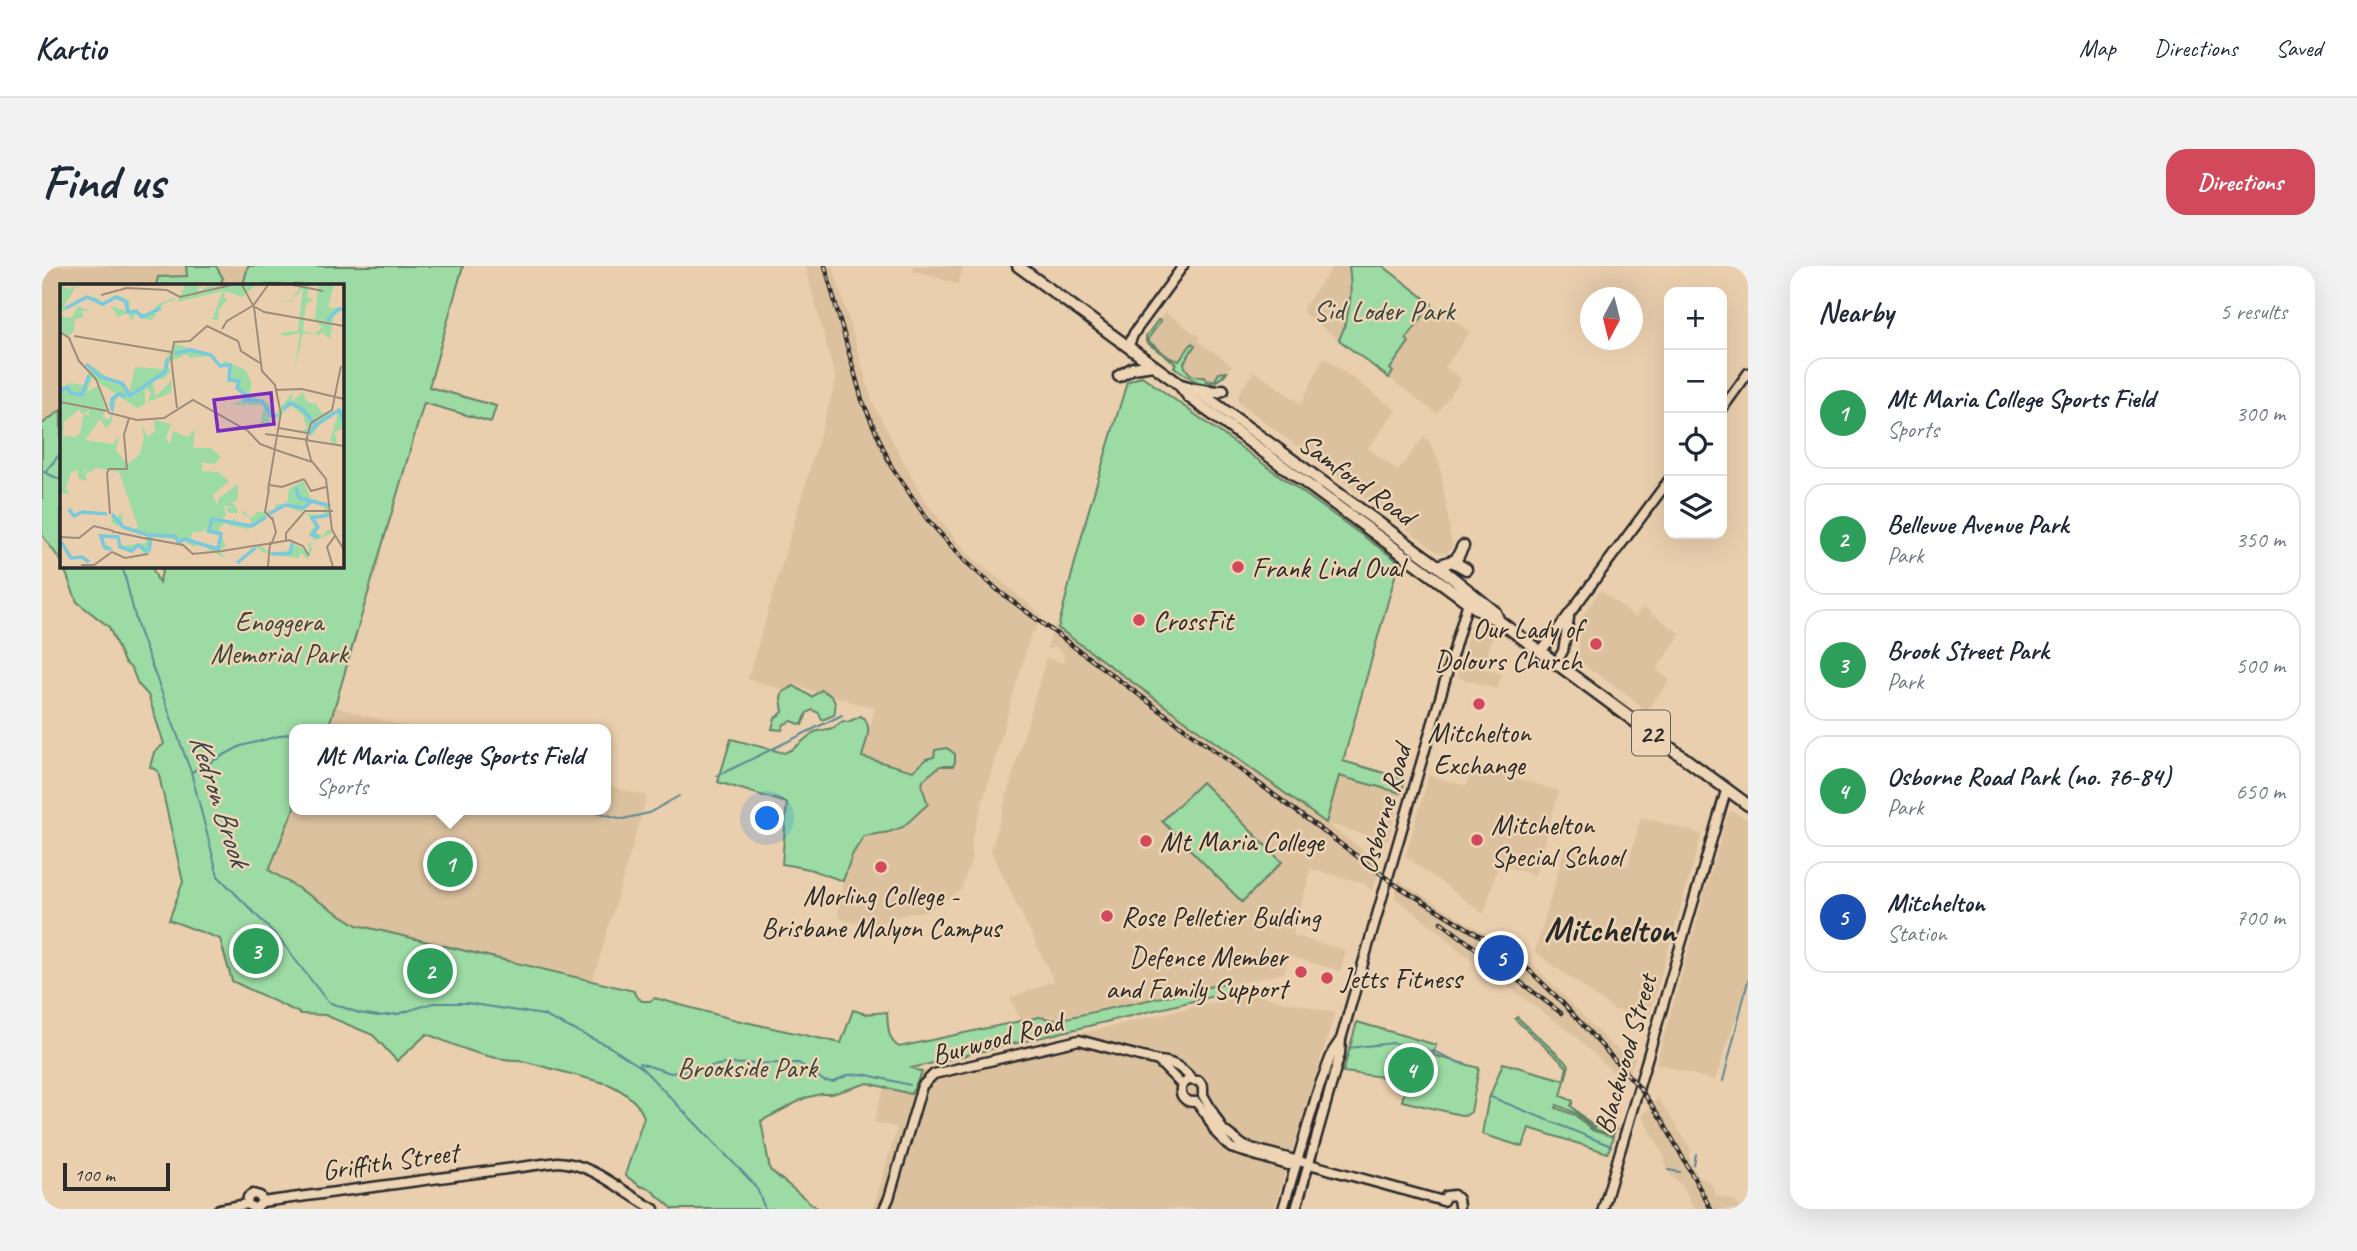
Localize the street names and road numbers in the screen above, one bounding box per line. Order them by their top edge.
street label: Samford Road [1292,425,1425,535]
road number: 22 [1632,710,1670,755]
street label: Osborne Road [1349,737,1420,877]
street label: Blackwood Street [1586,968,1665,1138]
street label: Burwood Road [928,1003,1070,1072]
street label: Griffith Street [320,1134,464,1188]

